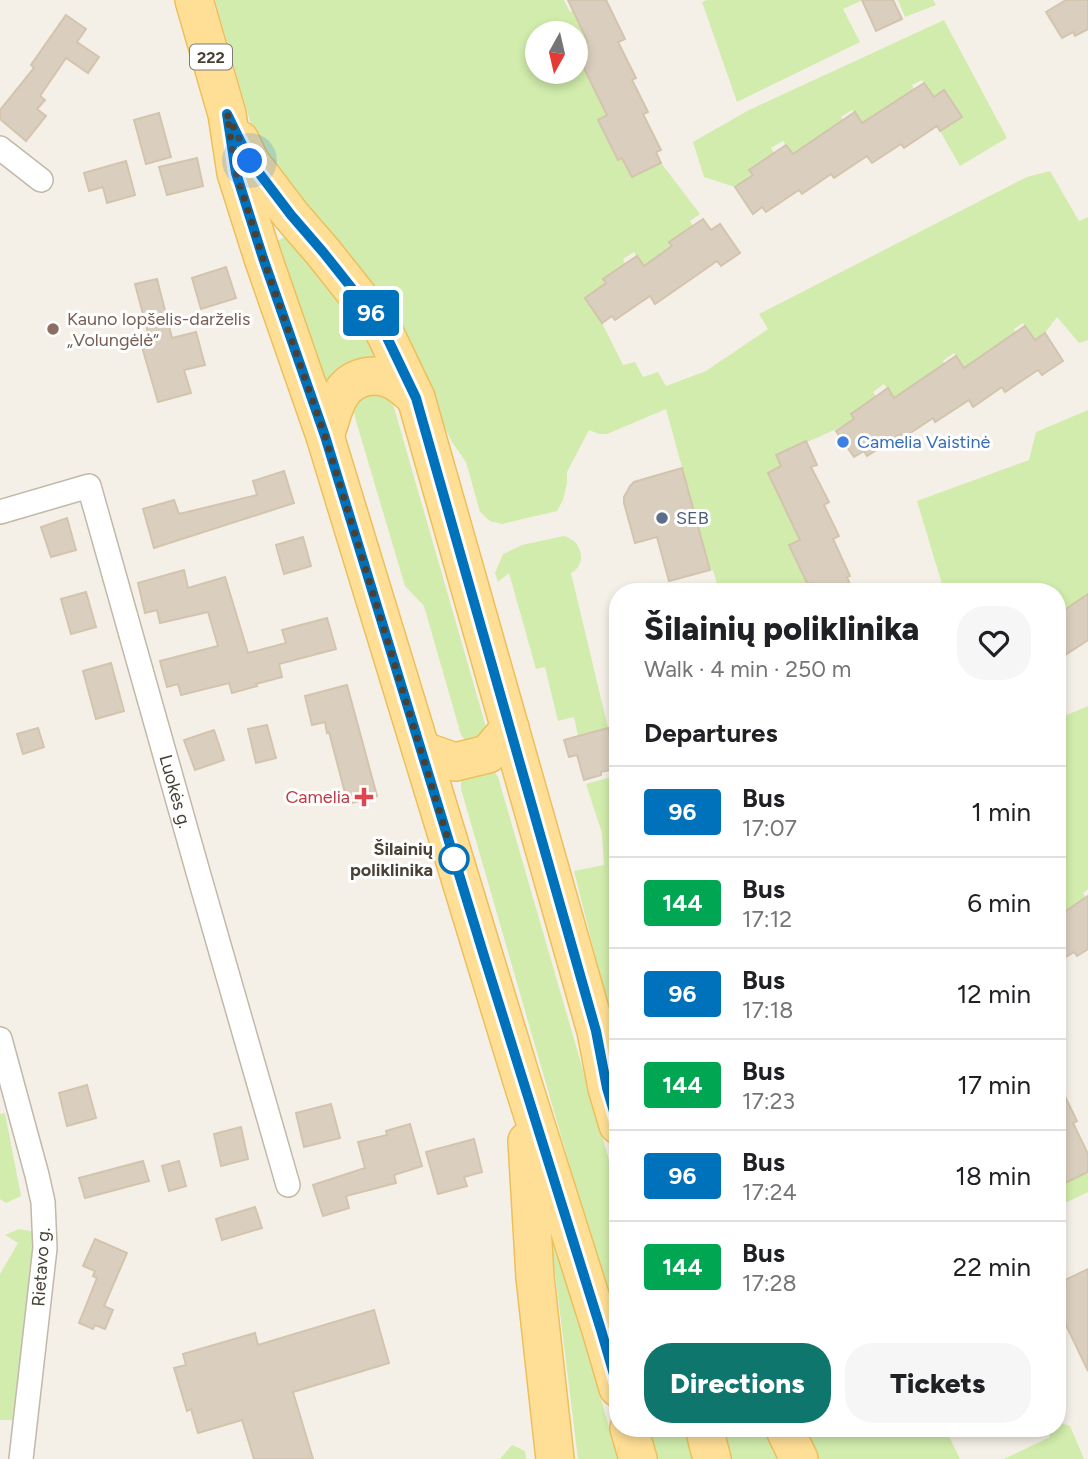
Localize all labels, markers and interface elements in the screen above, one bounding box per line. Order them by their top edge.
north arrow [525,21,588,84]
map controls [525,21,588,84]
road number: 222 [190,44,232,69]
your location [232,143,267,178]
line badge: 96 [340,290,402,336]
text: 96 [357,298,385,327]
place label: Kauno lopšelis-darželis „Volungėlė“ [67,308,250,351]
marker: Kauno lopšelis-darželis „Volungėlė“ [45,321,61,337]
place label: Camelia Vaistinė [857,431,991,453]
marker: Camelia Vaistinė [835,434,851,450]
place label: SEB [676,507,709,529]
marker: SEB [654,510,670,526]
button: heart [957,606,1031,680]
text: Šilainių poliklinika [644,609,919,648]
text: Walk · 4 min · 250 m [644,655,851,683]
text: Departures [644,717,778,749]
street label: Luokės g. [154,752,196,831]
text: Bus [742,782,785,814]
place label: Camelia [285,786,350,808]
marker: Camelia [356,789,372,805]
text: 1 min [971,796,1031,828]
text: 96 [669,797,696,826]
text: 17:07 [742,814,797,842]
place label: Šilainių poliklinika [350,838,433,881]
marker: Šilainių poliklinika [439,844,469,874]
text: Bus [742,873,785,905]
text: 6 min [967,887,1031,919]
text: 144 [662,888,703,917]
text: 17:12 [742,905,792,933]
text: Bus [742,964,785,996]
text: 12 min [957,978,1031,1010]
text: 96 [669,979,696,1008]
text: 17:18 [742,996,793,1024]
text: Bus [742,1055,785,1087]
text: 17 min [957,1069,1031,1101]
text: 144 [662,1070,703,1099]
text: 17:23 [742,1087,795,1115]
text: Bus [742,1146,785,1178]
text: 18 min [955,1160,1031,1192]
text: 96 [669,1161,696,1190]
text: 17:24 [742,1178,797,1206]
street label: Rietavo g. [27,1227,55,1307]
text: Bus [742,1237,785,1269]
text: 22 min [953,1251,1031,1283]
text: 144 [662,1252,703,1281]
text: 17:28 [742,1269,797,1297]
button: Directions [644,1343,831,1423]
button: Tickets [845,1343,1031,1423]

